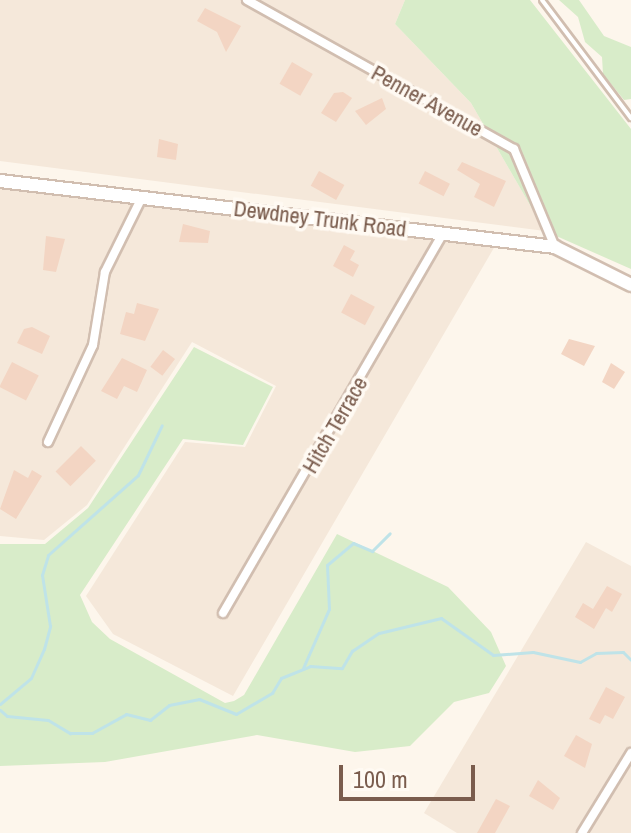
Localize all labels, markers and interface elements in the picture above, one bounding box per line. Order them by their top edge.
street label: Penner Avenue [366,59,488,143]
street label: Dewdney Trunk Road [232,195,408,243]
street label: Hitch Terrace [297,372,373,478]
scale bar [343,749,479,799]
text: 100 m [353,763,408,795]

